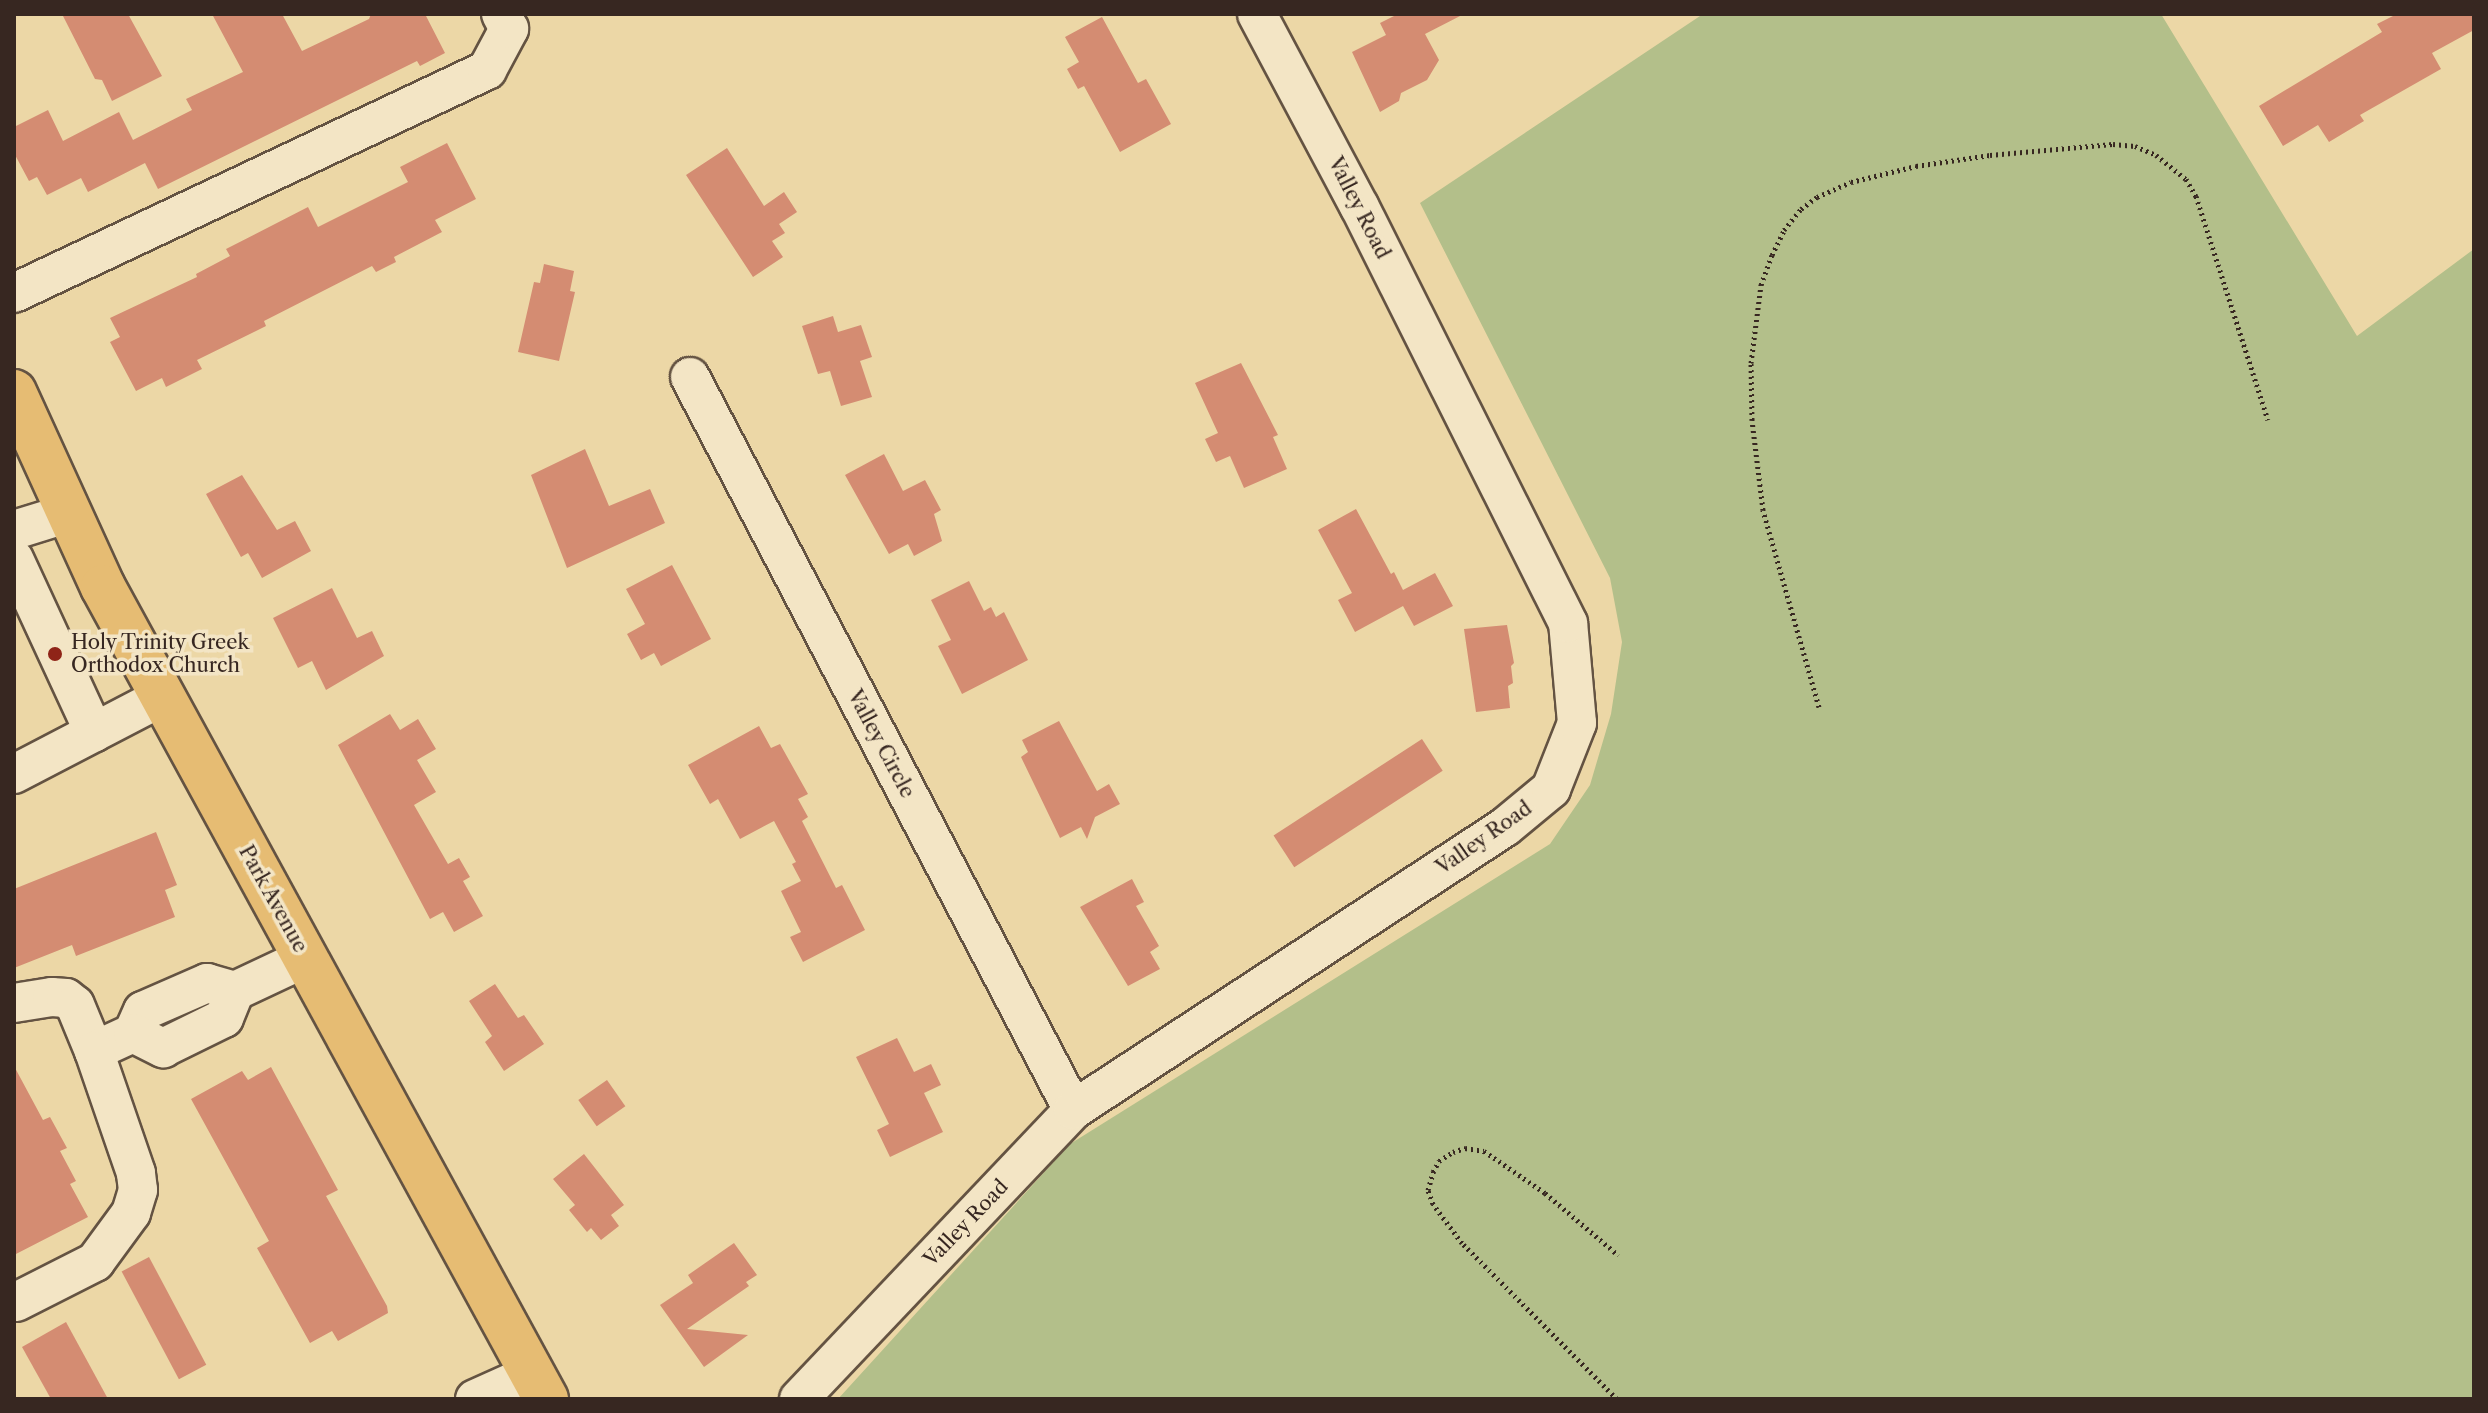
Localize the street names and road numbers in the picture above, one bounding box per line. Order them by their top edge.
street label: Valley Road [1323,153,1395,263]
street label: Valley Circle [842,686,920,802]
street label: Valley Road [1431,796,1537,880]
street label: Park Avenue [233,841,313,957]
street label: Valley Road [919,1174,1013,1272]

